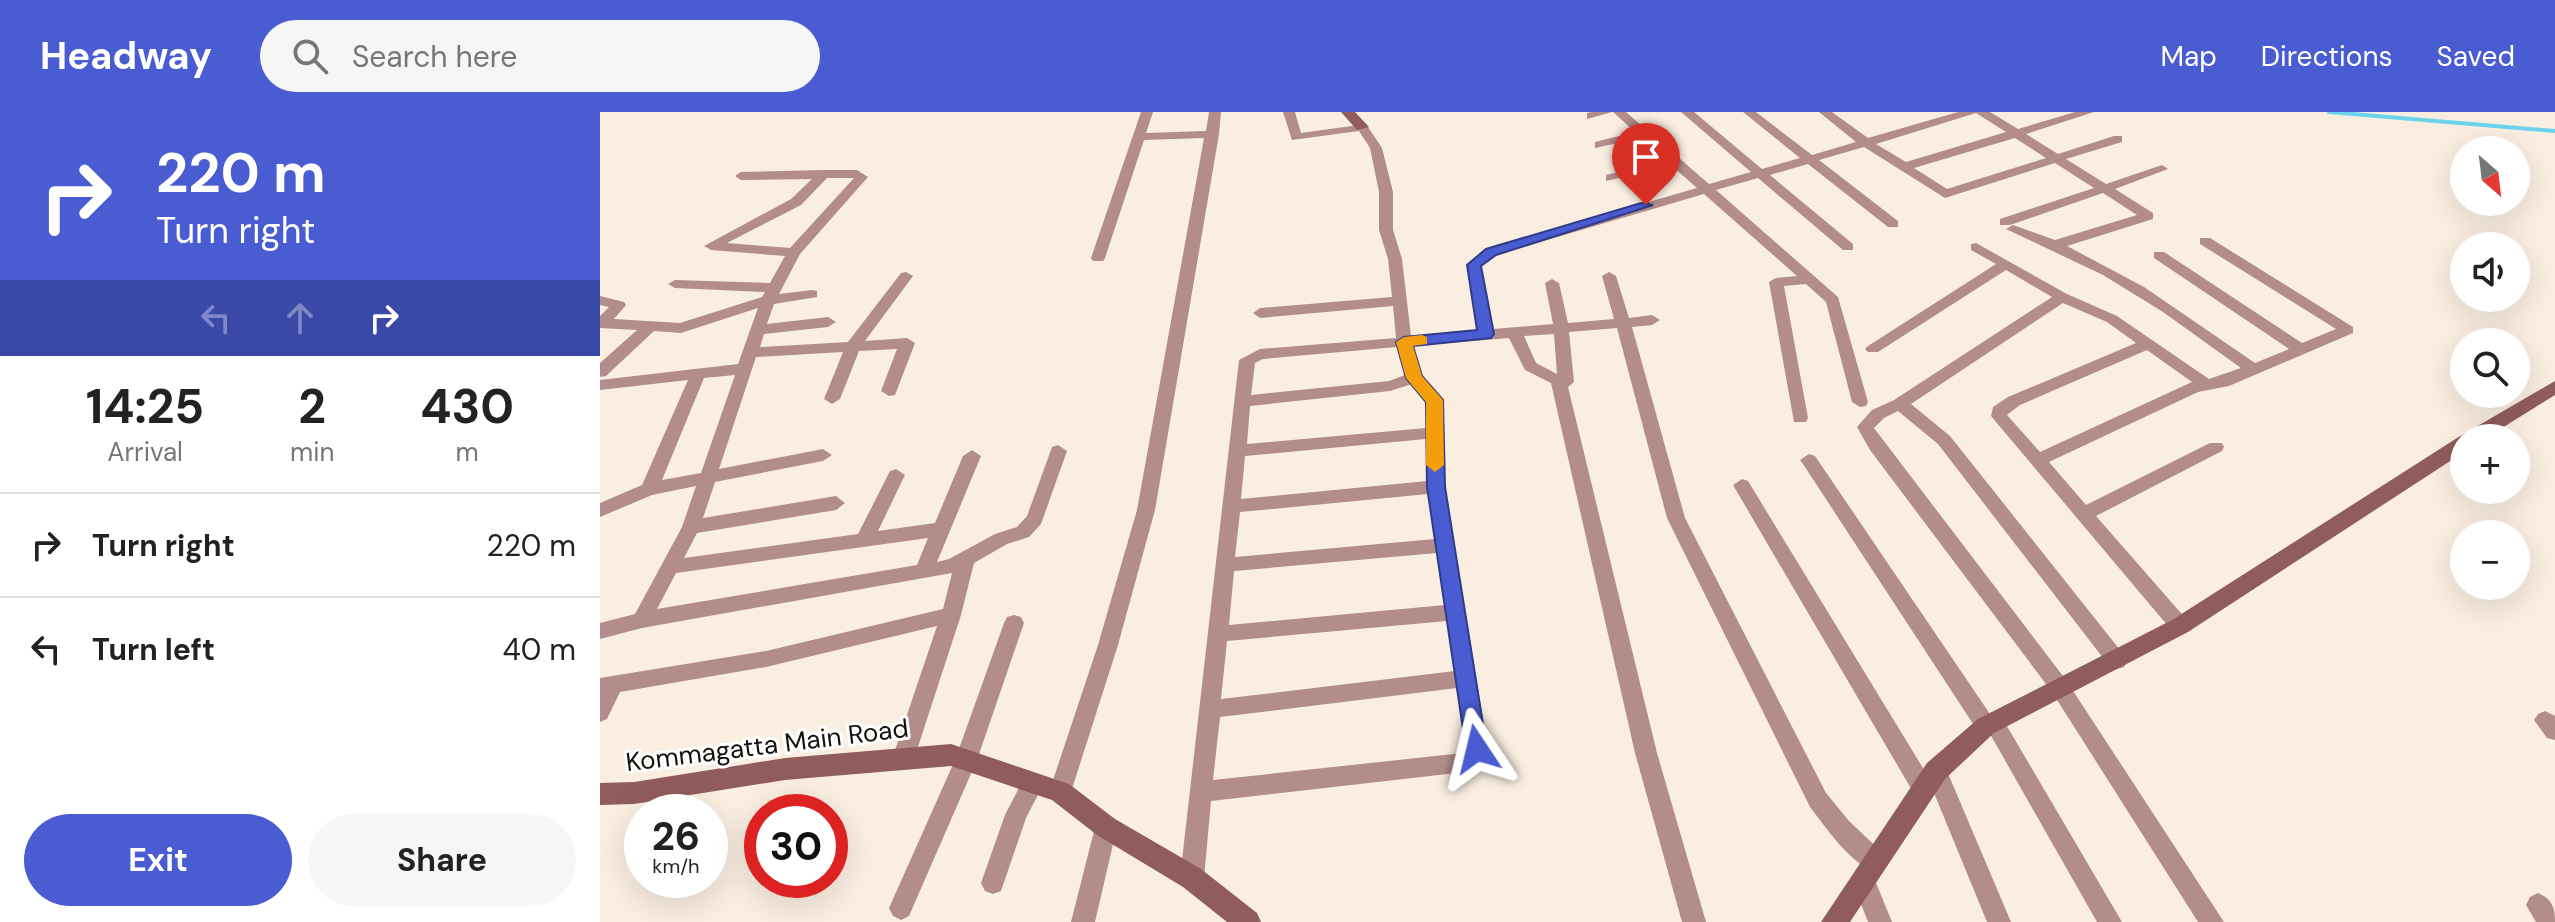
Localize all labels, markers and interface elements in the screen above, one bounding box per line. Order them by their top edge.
search box [260,20,820,92]
text: Headway [40,31,212,81]
icon: search [288,34,332,78]
text: Search here [352,37,517,76]
text: Map [2160,38,2217,75]
text: Directions [2261,38,2393,75]
text: Saved [2437,38,2515,75]
pin [1612,123,1680,205]
icon: arrive [1624,135,1668,179]
text: 220 m [156,136,326,209]
north arrow [2450,136,2530,216]
map controls [2450,136,2530,600]
icon: right [24,144,128,248]
text: Turn right [156,207,315,254]
button: sound [2450,232,2530,312]
icon: left [194,296,238,340]
icon: ahead [278,296,322,340]
icon: right [362,296,406,340]
button: search [2450,328,2530,408]
text: 14:25 [86,375,204,438]
text: 2 [298,375,326,438]
text: 430 [420,375,514,438]
button: + [2450,424,2530,504]
text: Arrival [107,435,183,469]
text: min [290,435,334,469]
text: m [456,435,479,469]
button: − [2450,520,2530,600]
icon: right [24,523,68,567]
text: Turn right [92,526,235,565]
text: 220 m [487,526,576,565]
icon: left [24,627,68,671]
text: Turn left [92,630,215,669]
text: 40 m [503,630,576,669]
position arrow [1435,707,1519,791]
street label: Kommagatta Main Road [624,711,910,779]
speed limit sign: 30 [744,794,848,898]
text: 26 [652,810,700,862]
button: Exit [24,814,292,906]
button: Share [308,814,576,906]
text: km/h [652,853,700,879]

